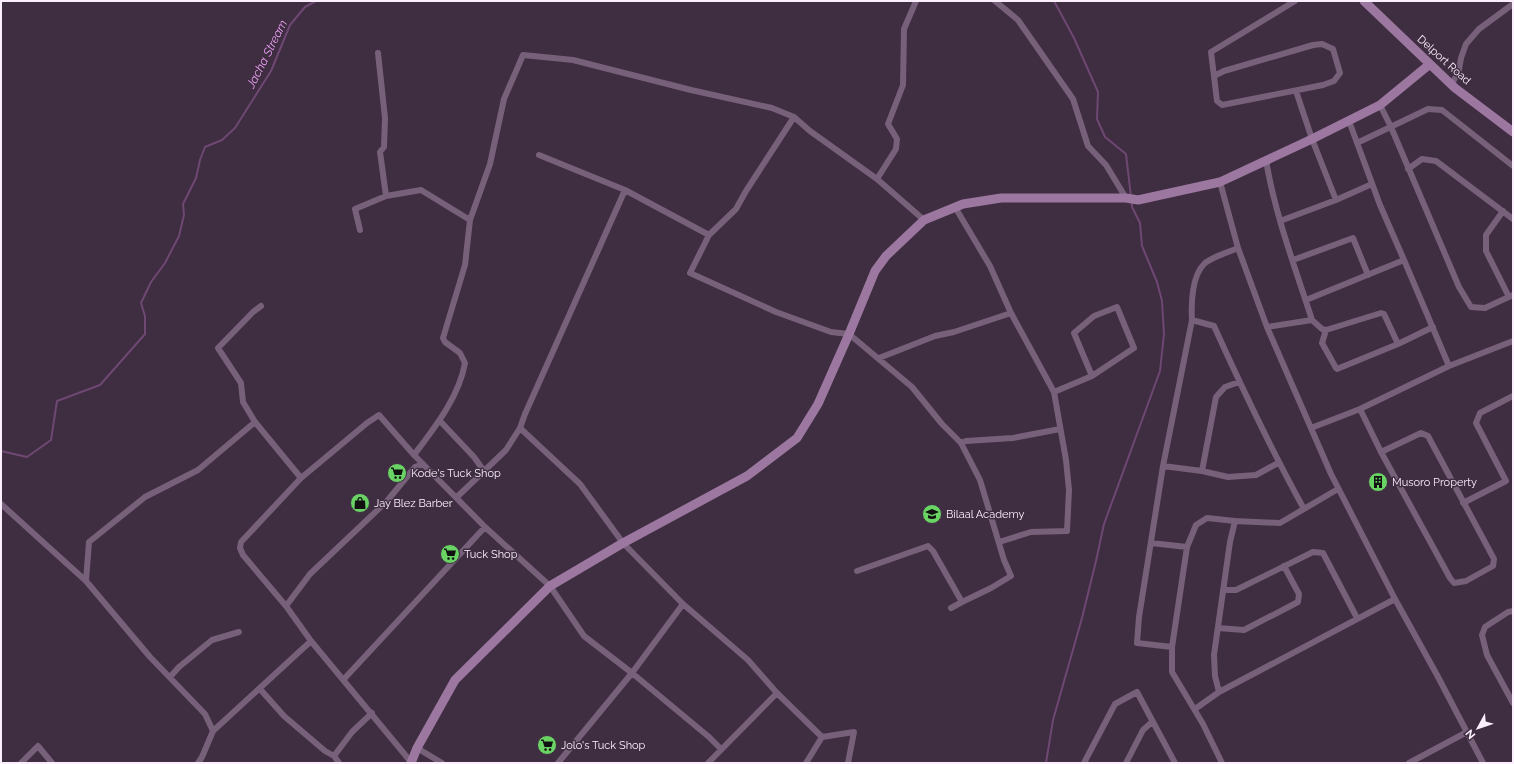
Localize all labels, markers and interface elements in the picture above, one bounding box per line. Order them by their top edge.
water label: Jacha Stream [243,18,290,91]
street label: Delport Road [1415,33,1474,87]
supermarket icon: Kode's Tuck Shop [386,462,408,484]
place label: Kode's Tuck Shop [411,467,501,480]
building icon: Musoro Property [1367,471,1389,493]
place label: Musoro Property [1392,476,1477,489]
shop icon: Jay Blez Barber [349,492,371,514]
place label: Jay Blez Barber [374,497,453,510]
school or university icon: Bilaal Academy [921,503,943,525]
place label: Bilaal Academy [946,508,1024,521]
supermarket icon: Tuck Shop [439,543,461,565]
place label: Tuck Shop [464,548,518,561]
north arrow [1458,708,1498,748]
text: N [1463,727,1478,742]
supermarket icon: Jolo's Tuck Shop [536,734,558,756]
place label: Jolo's Tuck Shop [561,739,646,752]

